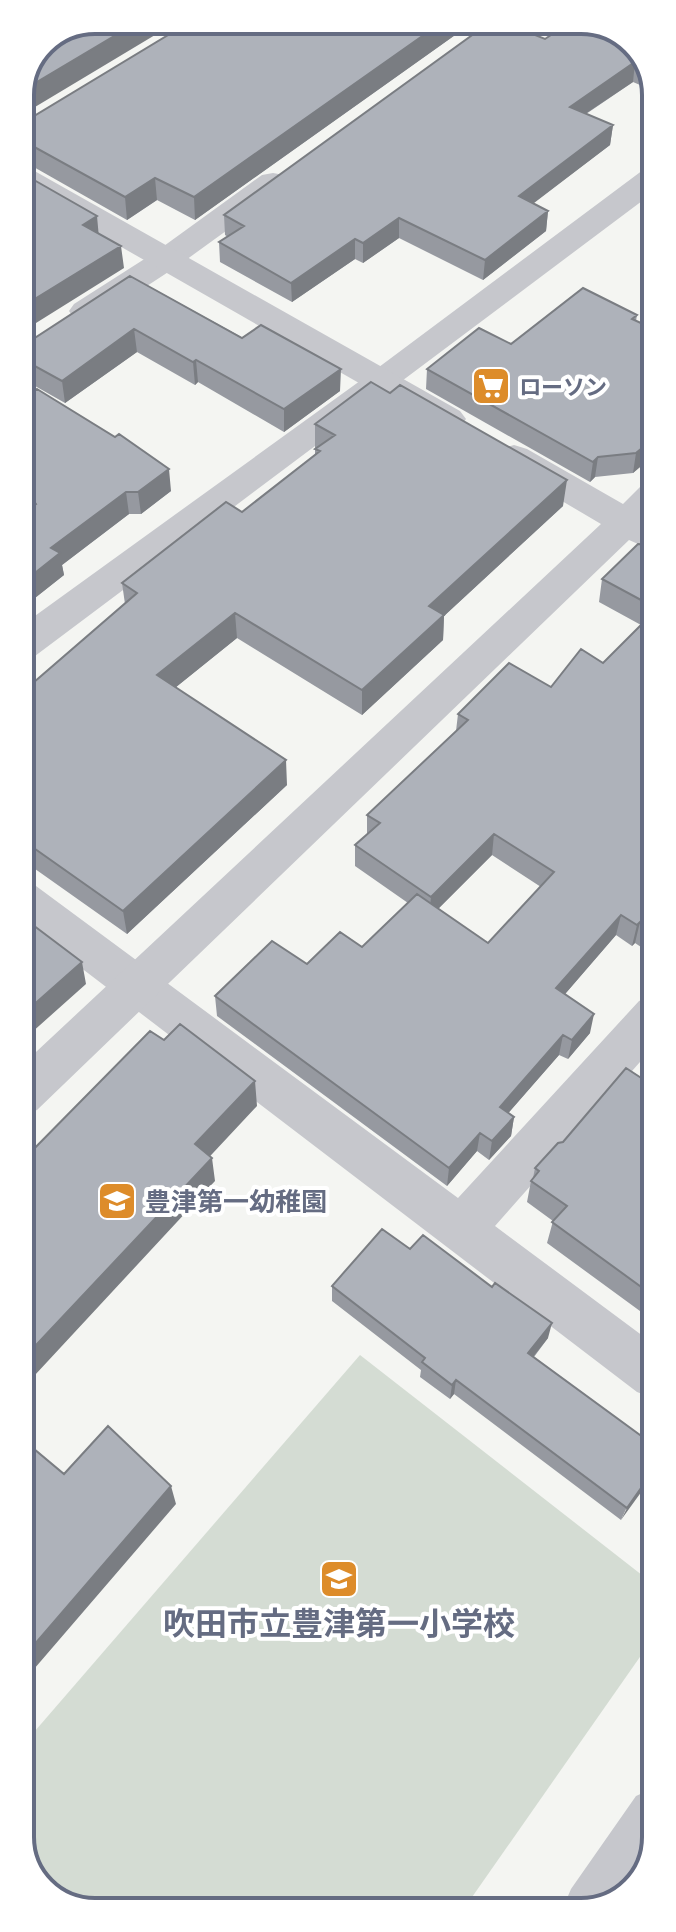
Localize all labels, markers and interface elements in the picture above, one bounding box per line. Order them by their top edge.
supermarket icon: ローソン [470,365,512,407]
place label: ローソン [519,372,607,401]
school or university icon: 豊津第一幼稚園 [96,1180,138,1222]
place label: 豊津第一幼稚園 [145,1184,327,1218]
school or university icon: 吹田市立豊津第一小学校 [318,1558,360,1600]
place label: 吹田市立豊津第一小学校 [163,1602,515,1644]

